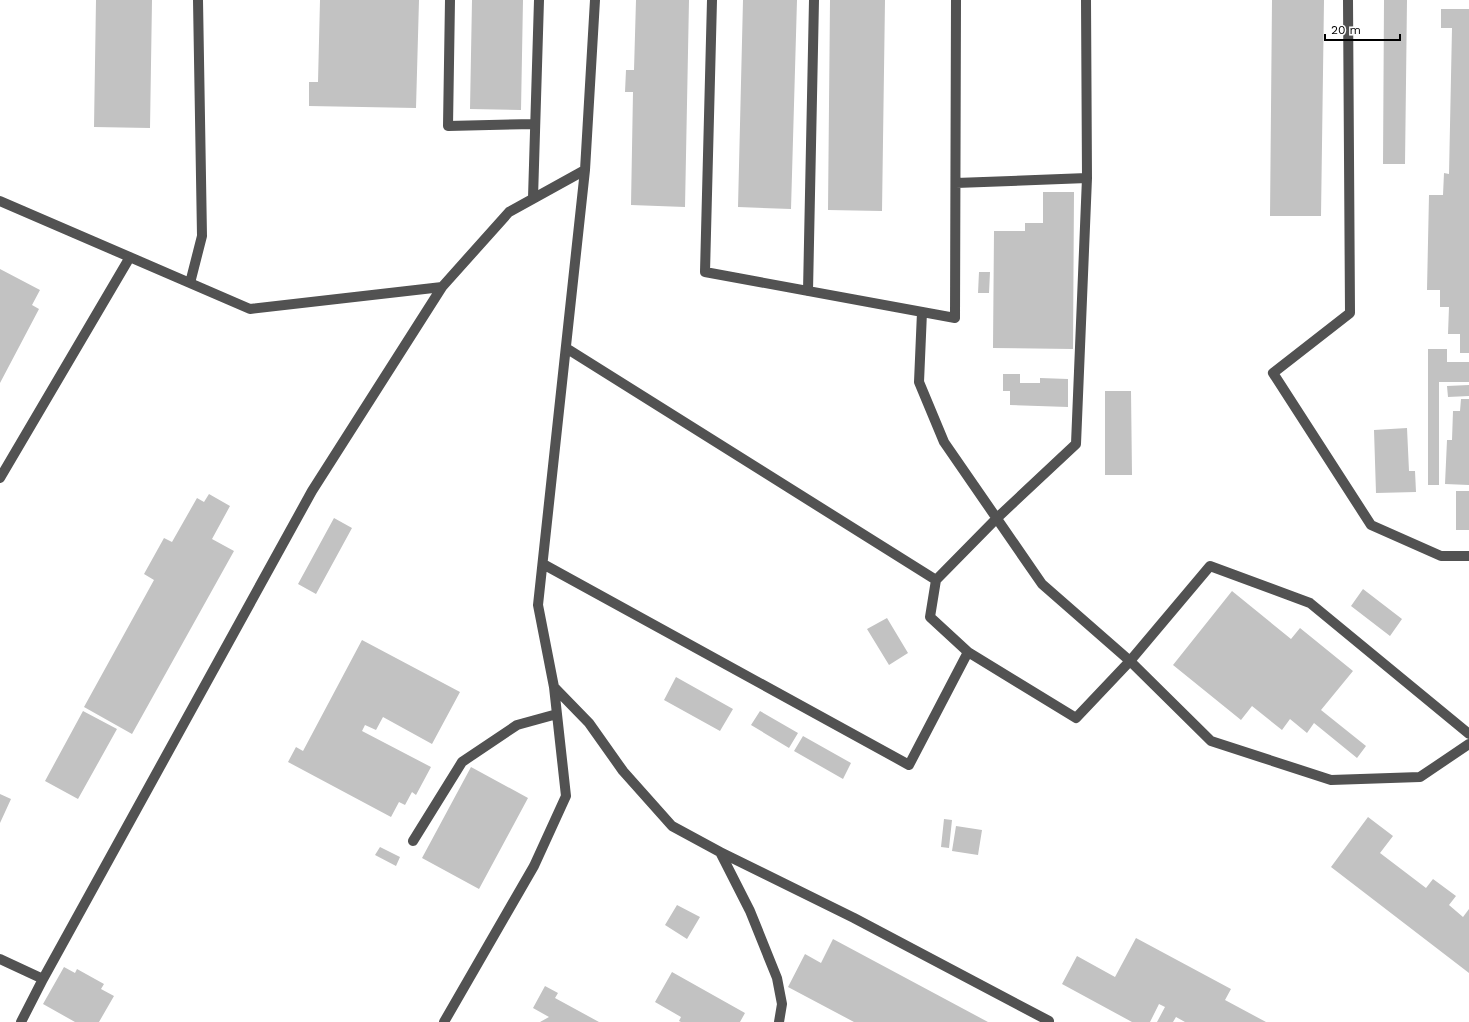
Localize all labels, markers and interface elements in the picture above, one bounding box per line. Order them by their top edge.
scale bar [1325,16,1400,42]
text: 20 m [1331,23,1361,37]

